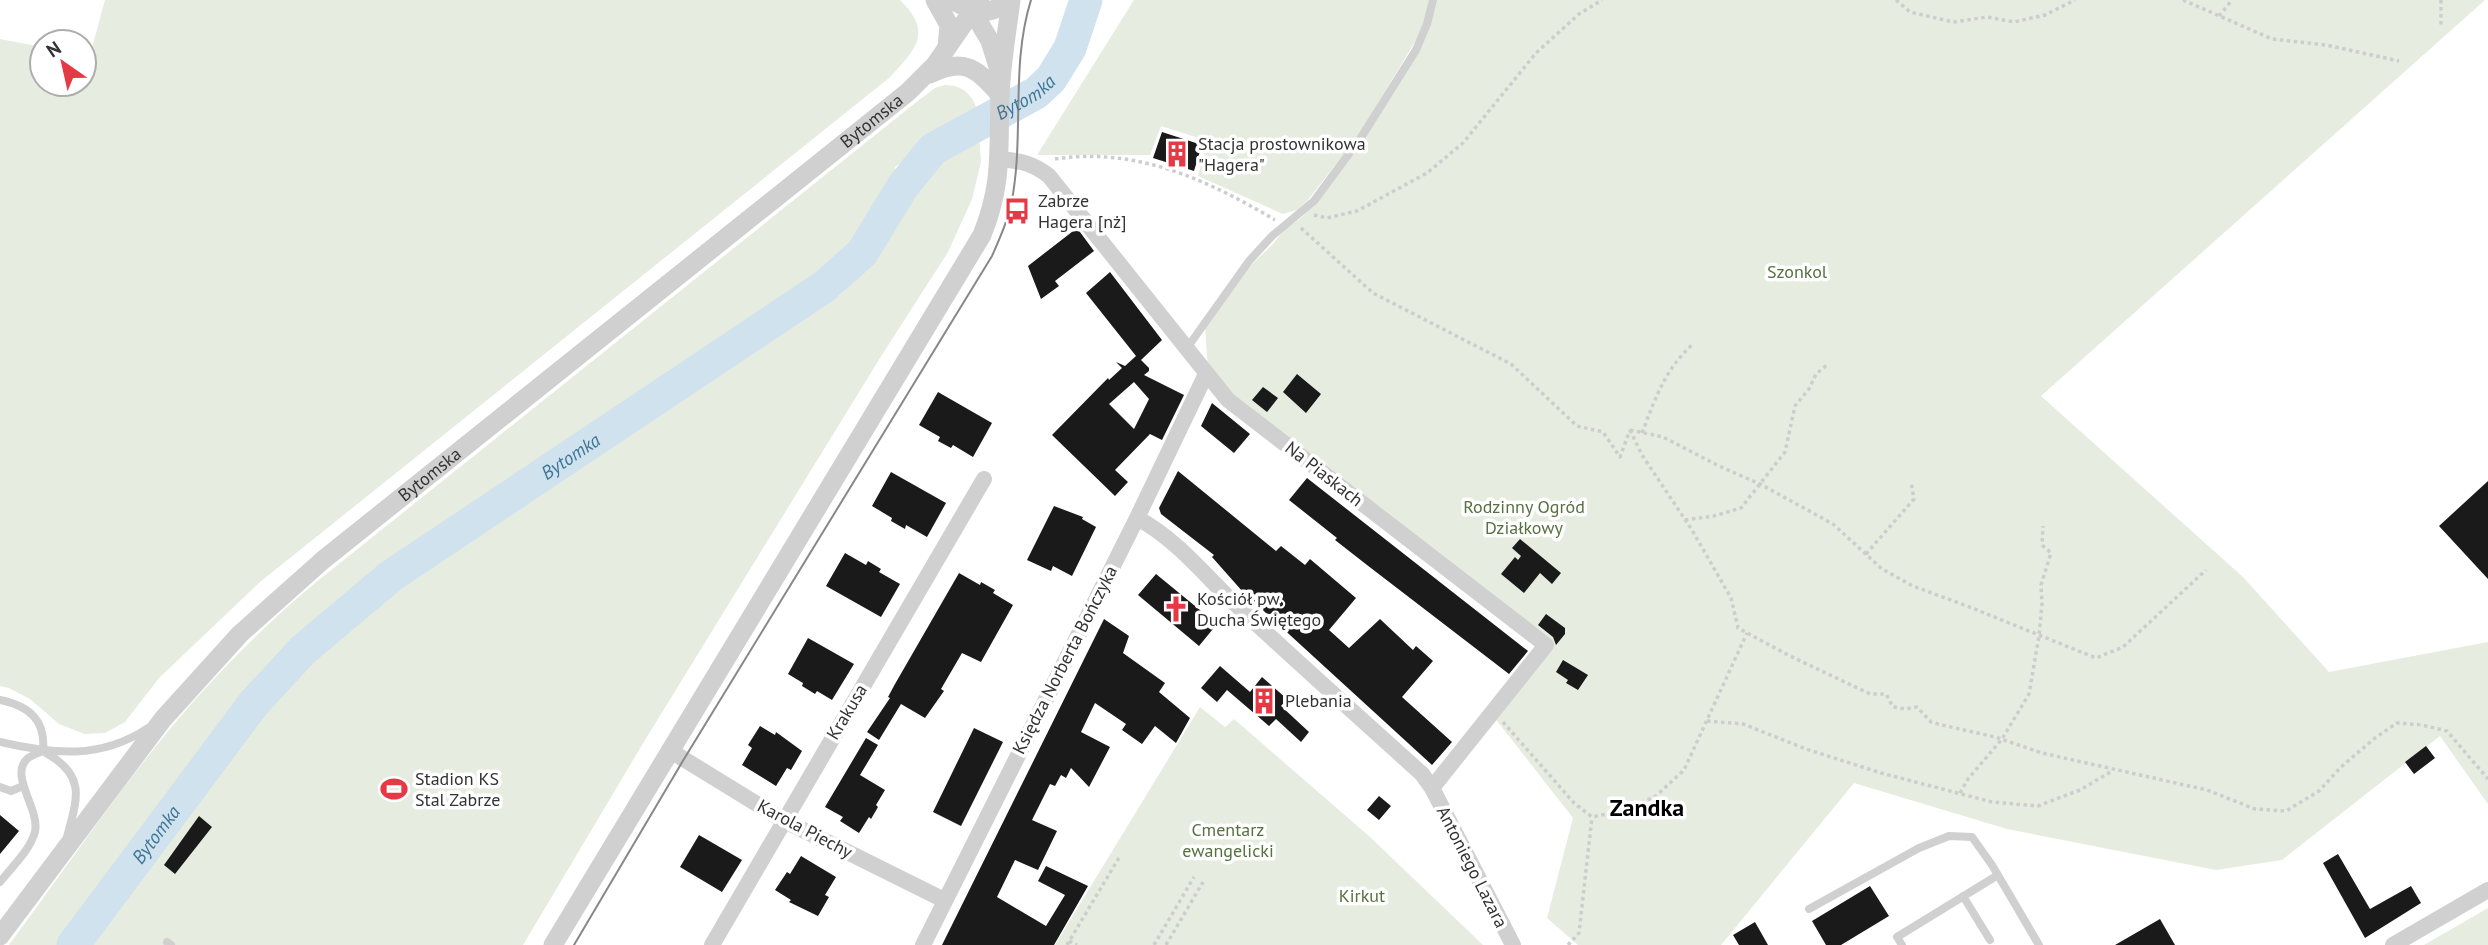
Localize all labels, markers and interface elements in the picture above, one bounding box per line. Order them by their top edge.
north arrow [28,28,98,98]
text: N [42,35,65,62]
water label: Bytomka [991,69,1061,125]
street label: Bytomska [835,88,908,153]
place label: Stacja prostownikowa "Hagera" [1198,132,1366,176]
building icon: Stacja prostownikowa "Hagera" [1162,139,1192,169]
place label: Zabrze Hagera [nż] [1038,189,1127,233]
bus stop icon: Zabrze Hagera [nż] [1002,196,1032,226]
park label: Szonkol [1767,260,1828,283]
water label: Bytomka [536,427,605,485]
street label: Na Piaskach [1281,436,1368,511]
street label: Bytomska [393,442,466,506]
park label: Rodzinny Ogród Działkowy [1463,495,1585,539]
street label: Księdza Norberta Bończyka [1007,562,1122,758]
place label: Kościół pw. Ducha Świętego [1197,587,1321,631]
church icon: Kościół pw. Ducha Świętego [1161,594,1191,624]
street label: Krakusa [821,680,872,744]
building icon: Plebania [1249,686,1279,716]
place label: Plebania [1285,689,1352,712]
place label: Stadion KS Stal Zabrze [415,767,500,811]
sports icon: Stadion KS Stal Zabrze [379,774,409,804]
district label: Zandka [1610,792,1684,823]
street label: Karola Piechy [754,794,857,863]
water label: Bytomka [126,800,186,868]
street label: Antoniego Lazara [1432,802,1513,931]
park label: Cmentarz ewangelicki [1182,818,1274,862]
park label: Kirkut [1339,884,1385,907]

